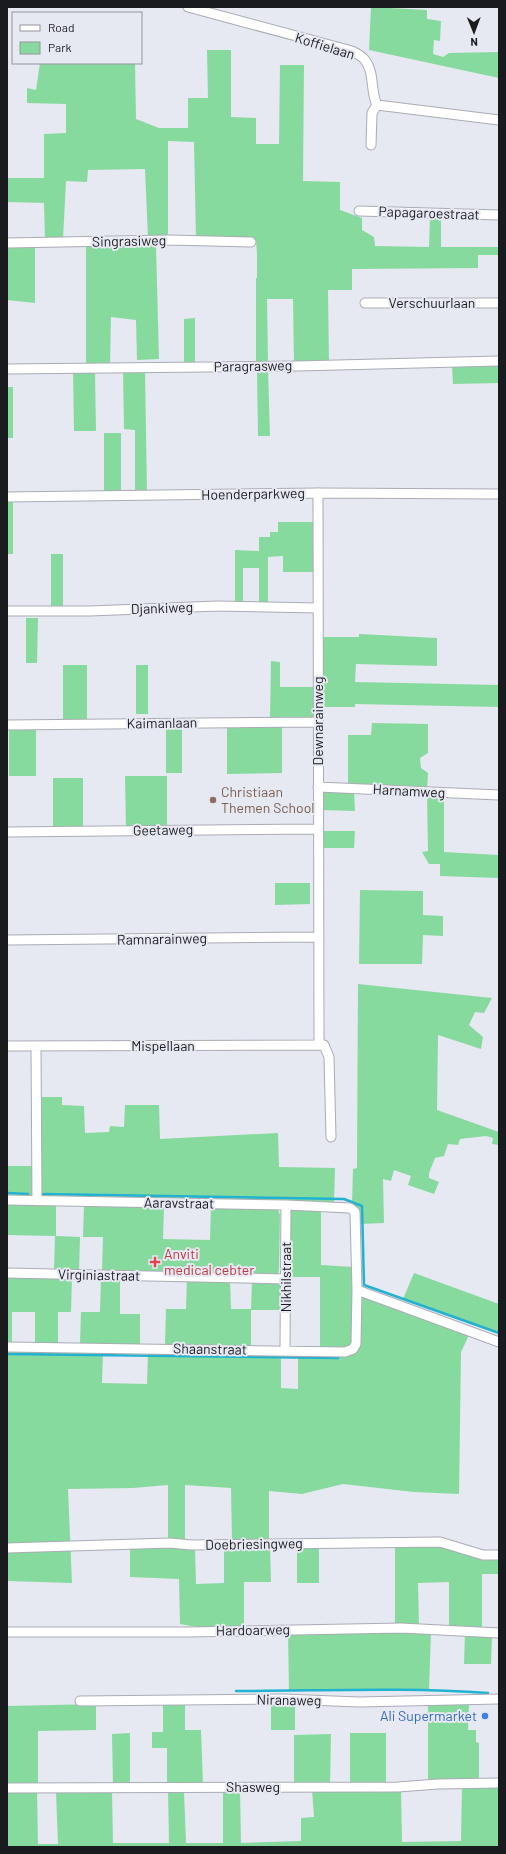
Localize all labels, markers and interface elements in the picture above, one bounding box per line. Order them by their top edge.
legend [12,12,142,64]
north arrow [454,12,494,52]
text: Road [48,20,75,34]
street label: Koffielaan [293,28,357,63]
text: N [470,36,478,49]
text: Park [48,40,72,54]
street label: Papagaroestraat [378,202,480,223]
street label: Singrasiweg [92,231,166,250]
street label: Verschuurlaan [389,294,475,311]
street label: Paragrasweg [214,356,292,375]
street label: Hoenderparkweg [201,484,305,503]
street label: Djankiweg [131,598,193,617]
street label: Dewnarainweg [309,677,326,765]
street label: Kaimanlaan [127,713,197,732]
street label: Harnamweg [372,780,446,801]
place label: Christiaan Themen School [221,783,315,816]
marker: Christiaan Themen School [208,795,218,805]
street label: Geetaweg [133,820,193,839]
street label: Ramnarainweg [117,929,207,948]
street label: Mispellaan [131,1037,195,1054]
street label: Aaravstraat [144,1193,214,1212]
street label: Nikhilstraat [277,1242,294,1312]
place label: Anviti medical cebter [164,1245,254,1278]
marker: Anviti medical cebter [149,1256,161,1268]
street label: Virginiastraat [58,1265,140,1284]
street label: Shaanstraat [173,1339,247,1358]
street label: Doebriesingweg [205,1534,303,1553]
street label: Hardoarweg [216,1620,290,1639]
street label: Niranaweg [257,1690,321,1709]
place label: Ali Supermarket [380,1707,477,1724]
marker: Ali Supermarket [480,1711,490,1721]
street label: Shasweg [226,1778,280,1795]

